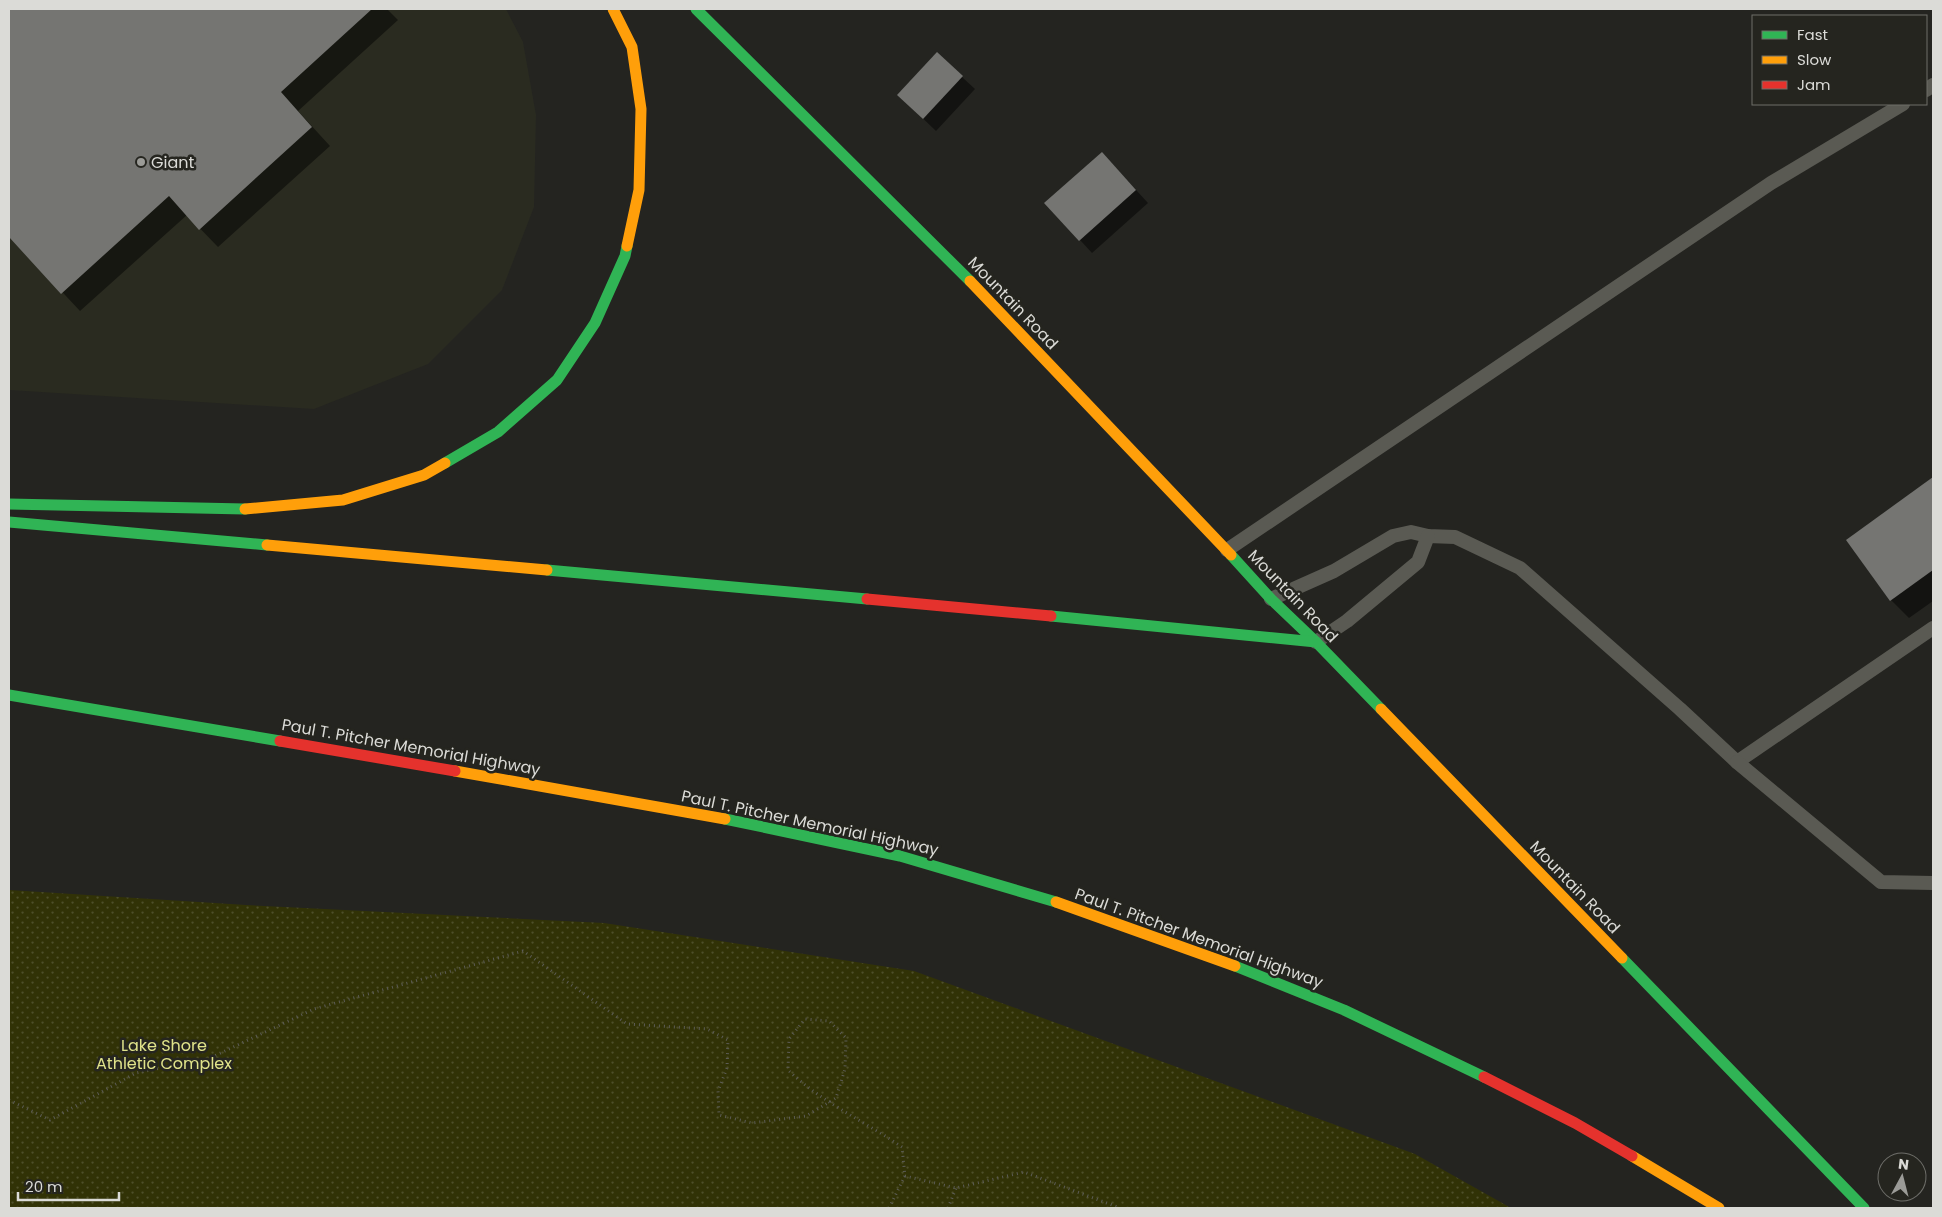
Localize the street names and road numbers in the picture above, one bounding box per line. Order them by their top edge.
street label: Mountain Road [963,251,1063,355]
street label: Mountain Road [1243,544,1343,648]
street label: Paul T. Pitcher Memorial Highway [280,713,542,781]
street label: Paul T. Pitcher Memorial Highway [679,784,941,862]
street label: Mountain Road [1525,835,1625,939]
street label: Paul T. Pitcher Memorial Highway [1072,882,1326,994]

